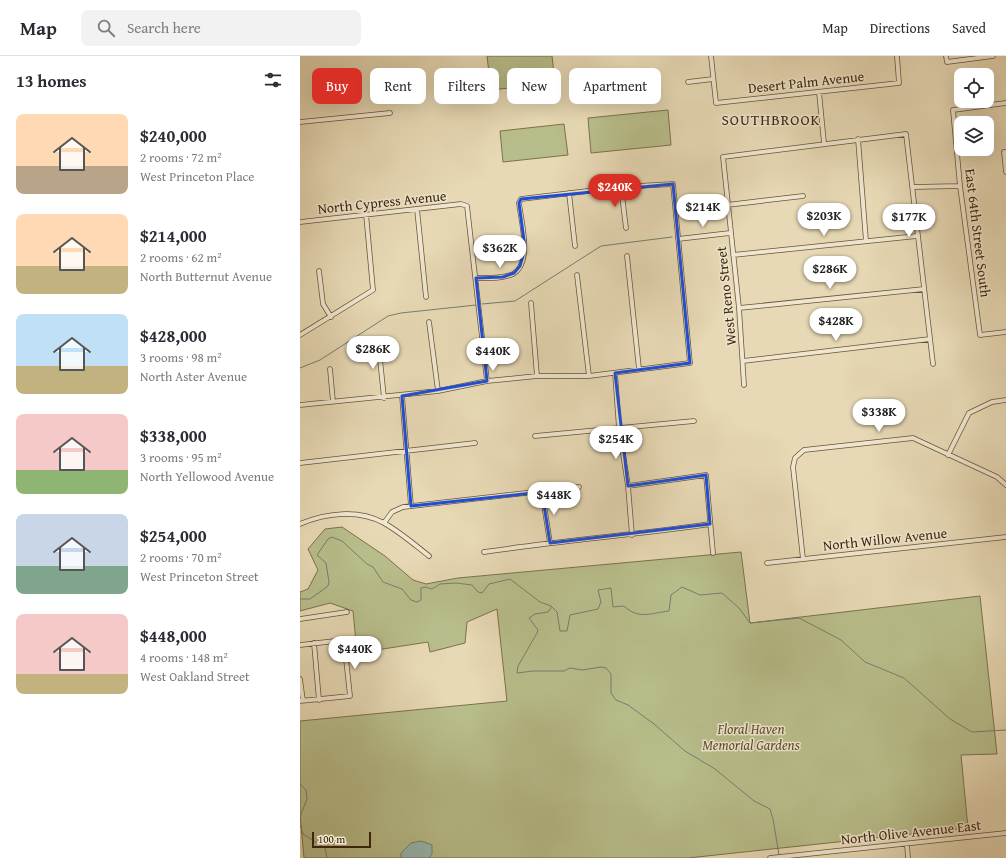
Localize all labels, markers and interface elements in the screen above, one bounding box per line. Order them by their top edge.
search box [81,10,361,46]
text: Map [20,14,57,42]
icon: search [95,17,117,39]
text: Search here [127,17,201,38]
text: Map [822,18,848,38]
text: Directions [870,18,930,38]
text: Saved [952,18,986,38]
street label: Desert Palm Avenue [747,66,865,98]
text: 13 homes [16,68,87,93]
chip: Buy [312,68,362,104]
chip: Rent [370,68,426,104]
chip: Filters [434,68,499,104]
chip: New [507,68,561,104]
chip: Apartment [569,68,661,104]
map controls [954,68,994,156]
button: locate [954,68,994,108]
icon: filters [262,69,284,91]
district label: SOUTHBROOK [722,109,820,130]
button: layers [954,116,994,156]
text: $240,000 [140,123,206,148]
icon: home [48,130,96,178]
text: 2 rooms · 72 m² [140,148,222,167]
text: West Princeton Place [140,167,254,186]
street label: East 64th Street South [960,168,996,299]
pin: $240K [587,174,643,208]
text: $240K [597,177,633,196]
street label: North Cypress Avenue [317,185,448,219]
pin: $214K [675,194,731,228]
text: $214K [685,197,721,216]
pin: $203K [796,203,852,237]
pin: $177K [881,204,937,238]
text: $203K [806,206,842,225]
text: $177K [891,207,927,226]
text: $214,000 [140,223,206,248]
icon: home [48,230,96,278]
pin: $362K [472,235,528,269]
text: $362K [482,238,518,257]
street label: West Reno Street [711,245,741,347]
text: 2 rooms · 62 m² [140,248,222,267]
pin: $286K [802,256,858,290]
text: $286K [812,259,848,278]
text: North Butternut Avenue [140,267,272,286]
pin: $428K [808,308,864,342]
text: $428K [818,311,854,330]
text: $428,000 [140,323,206,348]
icon: home [48,330,96,378]
pin: $286K [345,336,401,370]
pin: $440K [465,338,521,372]
text: $286K [355,339,391,358]
text: $440K [475,341,511,360]
text: 3 rooms · 98 m² [140,348,222,367]
text: North Aster Avenue [140,367,247,386]
pin: $338K [851,399,907,433]
text: $338K [861,402,897,421]
text: $338,000 [140,423,206,448]
pin: $254K [588,426,644,460]
text: $254K [598,429,634,448]
icon: home [48,430,96,478]
text: 3 rooms · 95 m² [140,448,222,467]
text: North Yellowood Avenue [140,467,274,486]
pin: $448K [526,482,582,516]
text: $448K [536,485,572,504]
street label: North Willow Avenue [822,522,948,555]
text: $254,000 [140,523,206,548]
icon: home [48,530,96,578]
text: 2 rooms · 70 m² [140,548,222,567]
text: West Princeton Street [140,567,259,586]
text: $448,000 [140,623,206,648]
icon: home [48,630,96,678]
pin: $440K [327,636,383,670]
text: $440K [337,639,373,658]
text: 4 rooms · 148 m² [140,648,228,667]
text: West Oakland Street [140,667,250,686]
park label: Floral Haven Memorial Gardens [702,719,800,755]
street label: North Olive Avenue East [840,815,982,849]
scale bar [312,830,371,849]
text: 100 m [318,831,345,847]

